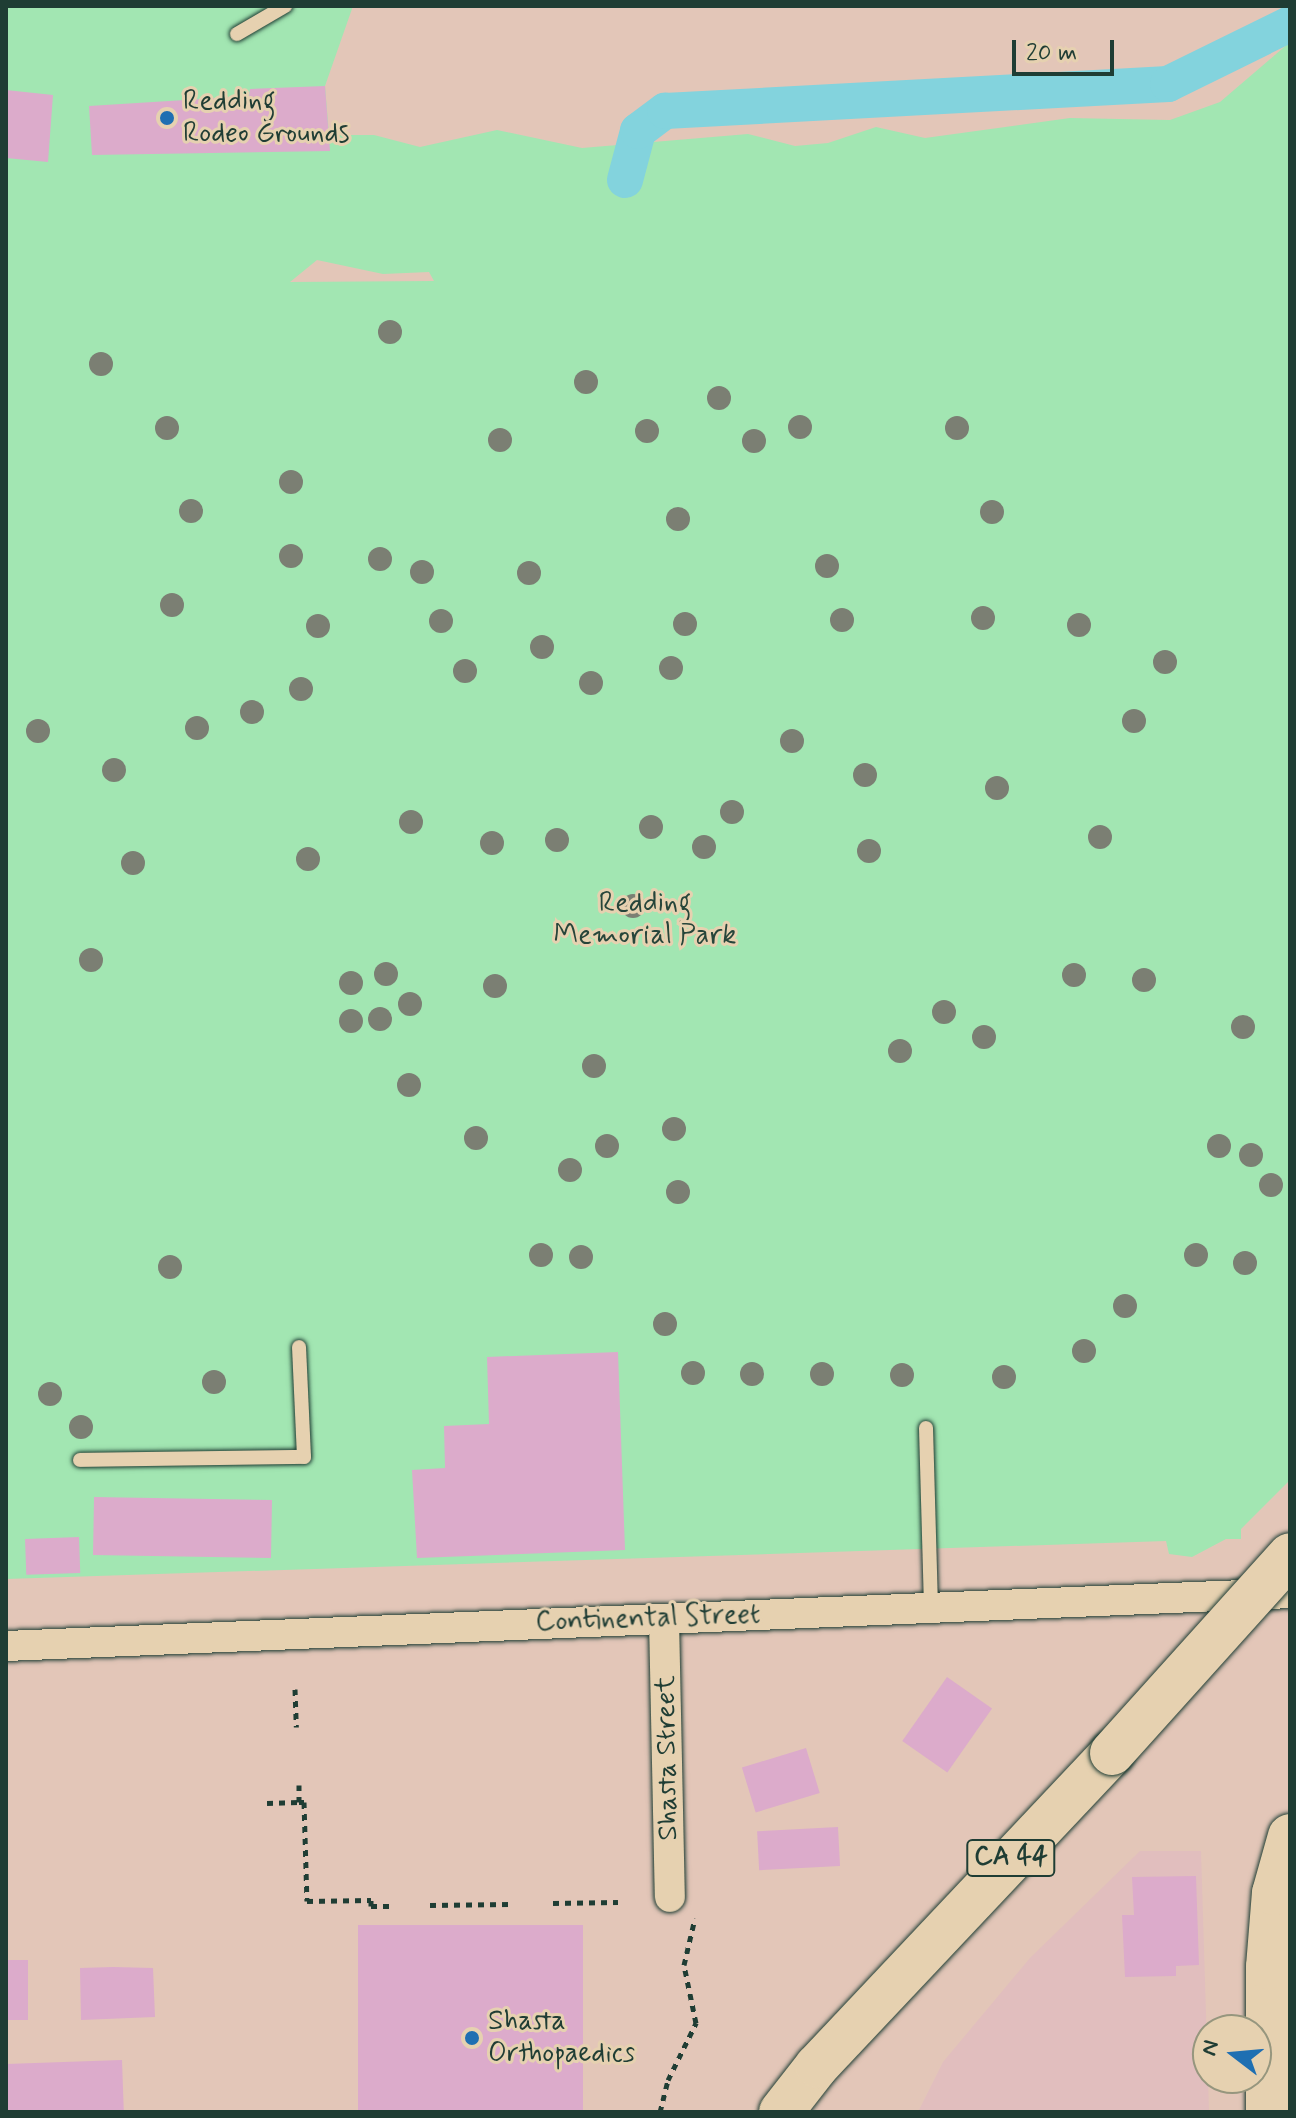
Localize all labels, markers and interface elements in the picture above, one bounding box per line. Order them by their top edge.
scale bar [1016,24,1118,74]
text: 20 m [1026,38,1077,69]
place label: Redding Rodeo Grounds [183,85,350,151]
marker: Redding Rodeo Grounds [158,109,176,127]
park label: Redding Memorial Park [554,887,736,953]
street label: Continental Street [533,1598,763,1640]
street label: Shasta Street [650,1675,686,1841]
road number: CA 44 [965,1836,1057,1880]
place label: Shasta Orthopaedics [488,2005,635,2071]
north arrow [1192,2014,1272,2094]
marker: Shasta Orthopaedics [463,2029,481,2047]
text: N [1195,2037,1226,2059]

